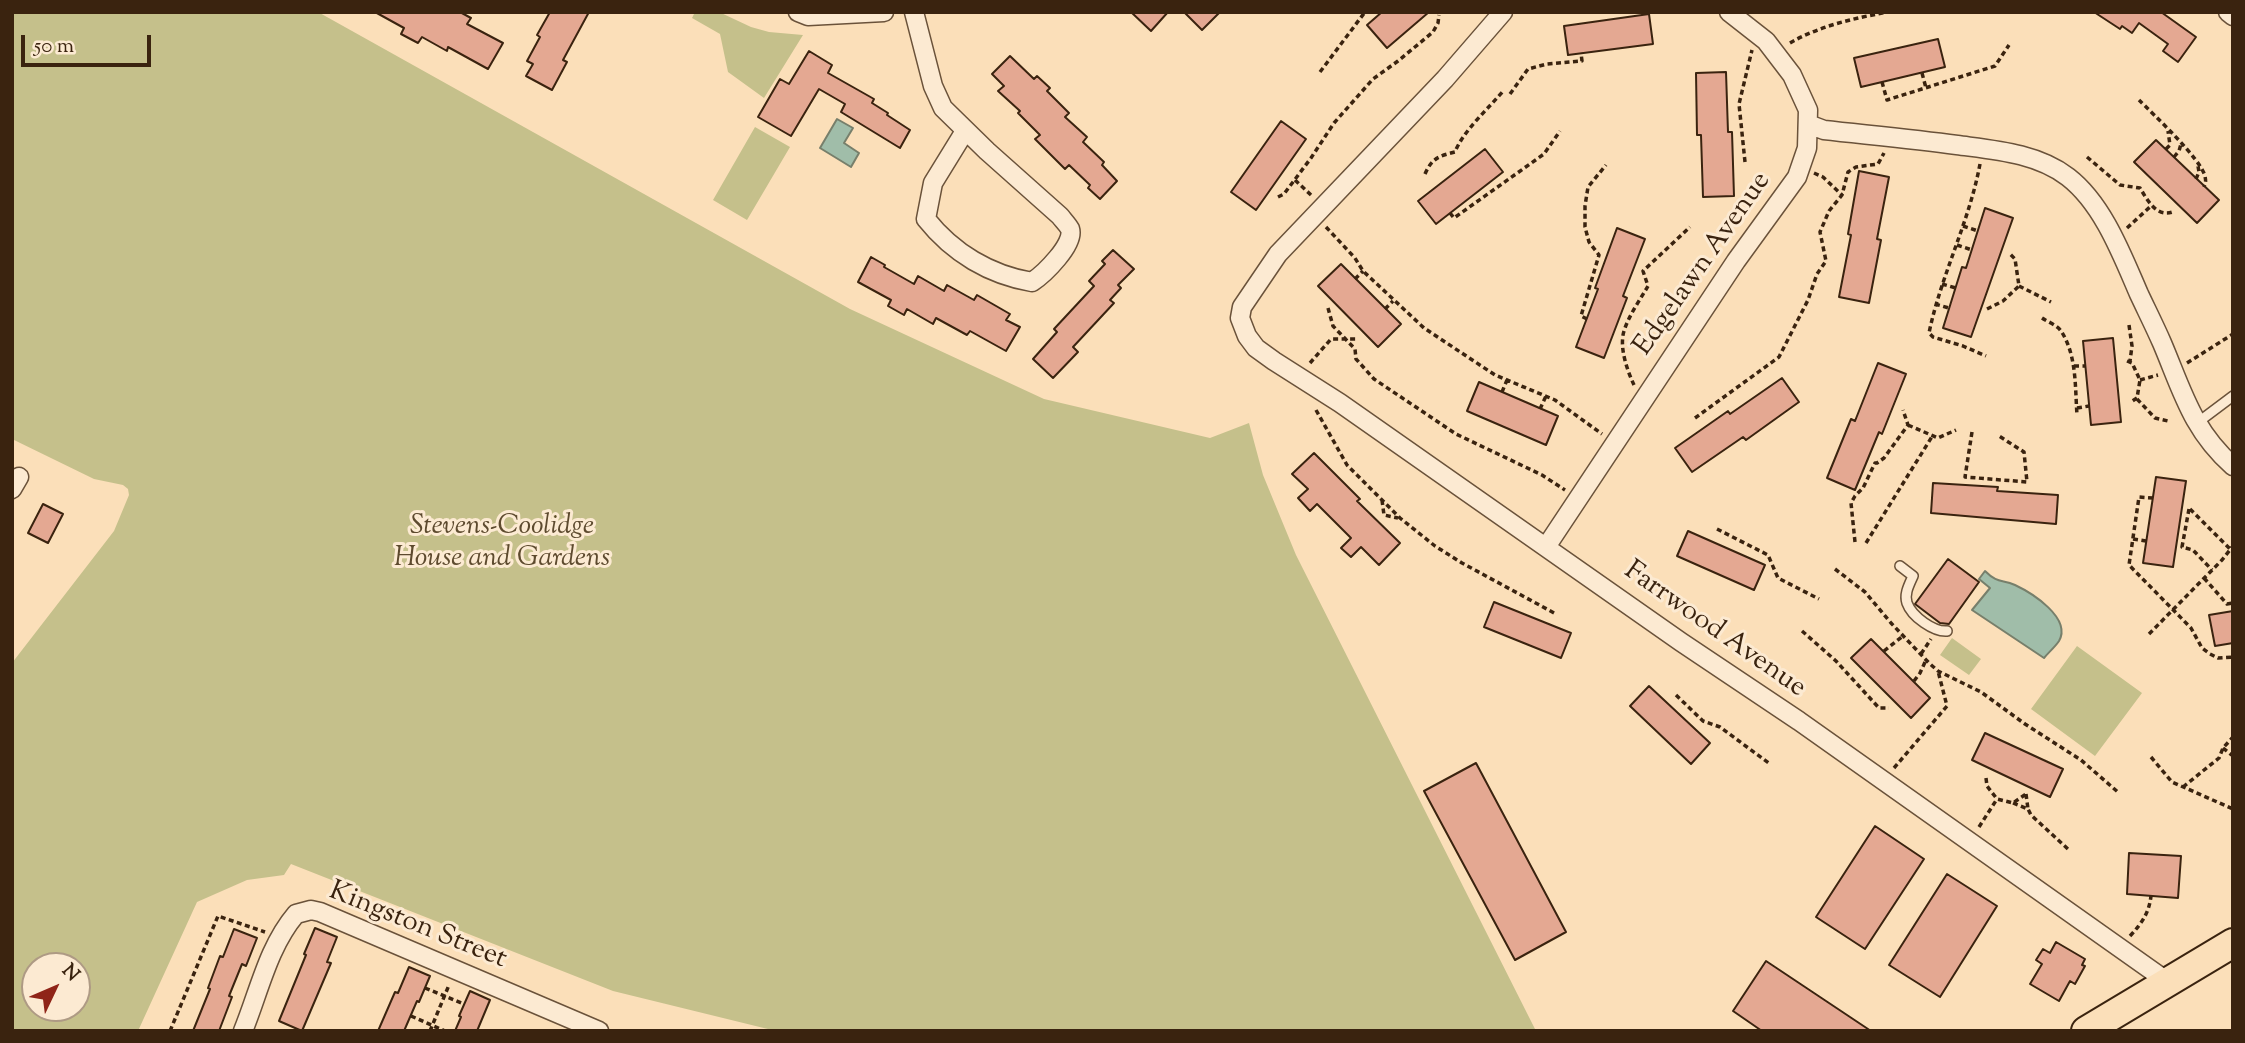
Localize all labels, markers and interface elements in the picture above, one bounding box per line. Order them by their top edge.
scale bar [24,21,154,65]
text: 50 m [34,32,74,62]
street label: Edgelawn Avenue [1628,167,1780,363]
park label: Stevens-Coolidge House and Gardens [394,511,610,577]
street label: Farrwood Avenue [1616,556,1812,706]
street label: Kingston Street [323,876,511,978]
north arrow [21,952,91,1022]
text: N [55,959,85,988]

